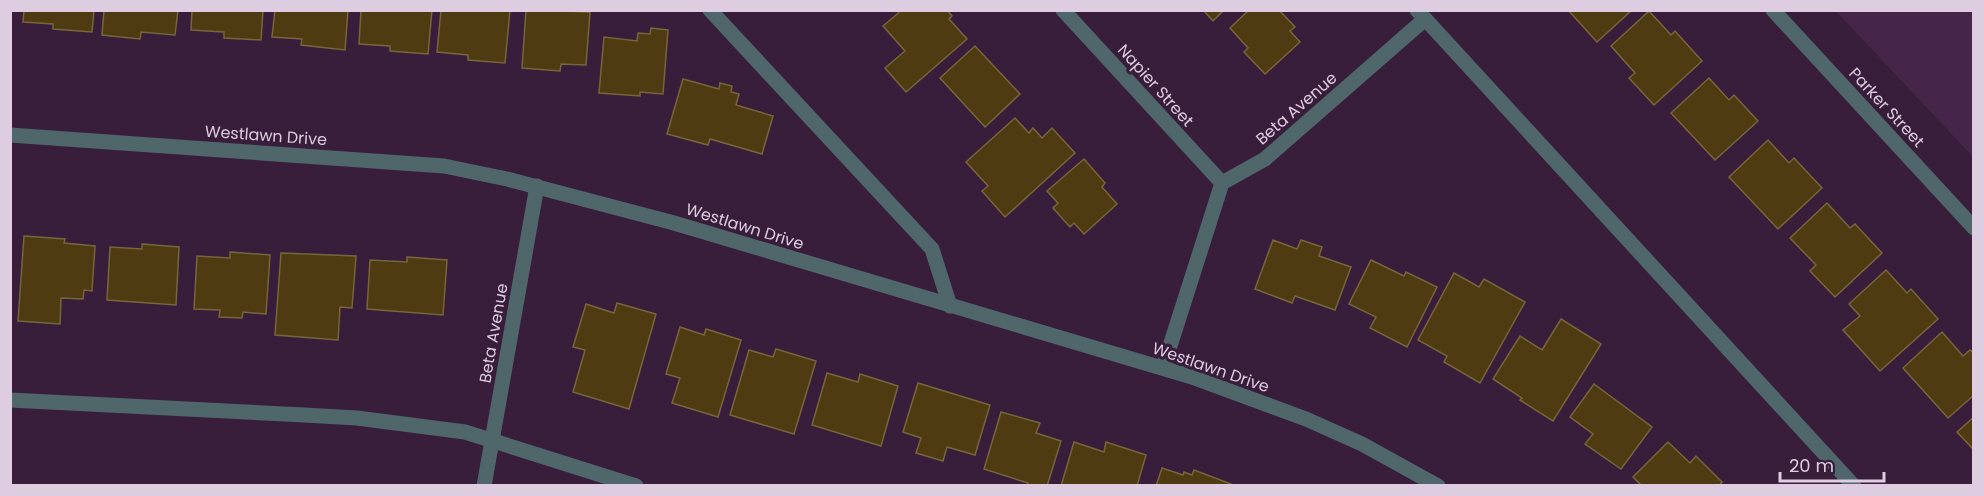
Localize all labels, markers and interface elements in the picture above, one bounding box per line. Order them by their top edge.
street label: Napier Street [1112,39,1199,132]
street label: Parker Street [1844,62,1930,152]
street label: Beta Avenue [1251,67,1342,150]
street label: Westlawn Drive [204,120,328,151]
street label: Westlawn Drive [683,198,807,255]
street label: Beta Avenue [473,281,514,385]
street label: Westlawn Drive [1149,337,1272,398]
scale bar [1780,445,1884,483]
text: 20 m [1789,453,1834,478]

